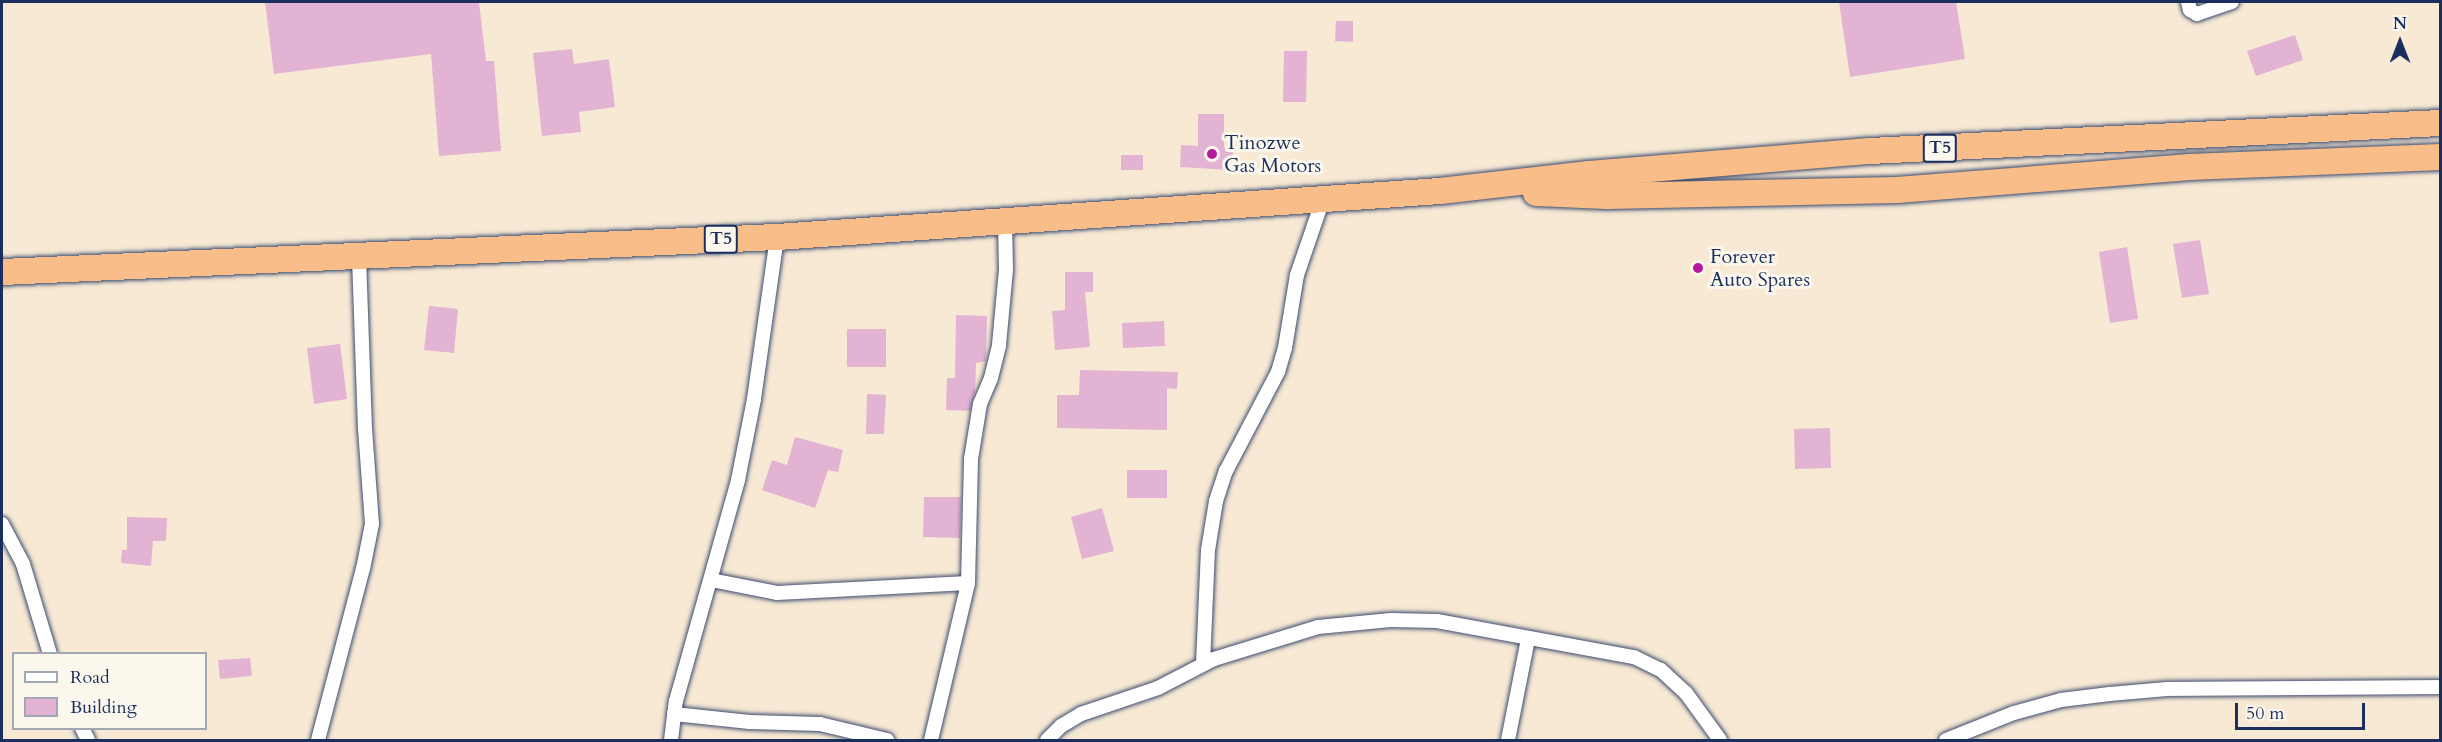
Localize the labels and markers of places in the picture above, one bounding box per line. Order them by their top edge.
place label: Tinozwe Gas Motors [1224,130,1321,177]
marker: Tinozwe Gas Motors [1205,147,1219,161]
place label: Forever Auto Spares [1710,244,1810,291]
marker: Forever Auto Spares [1691,261,1705,275]

